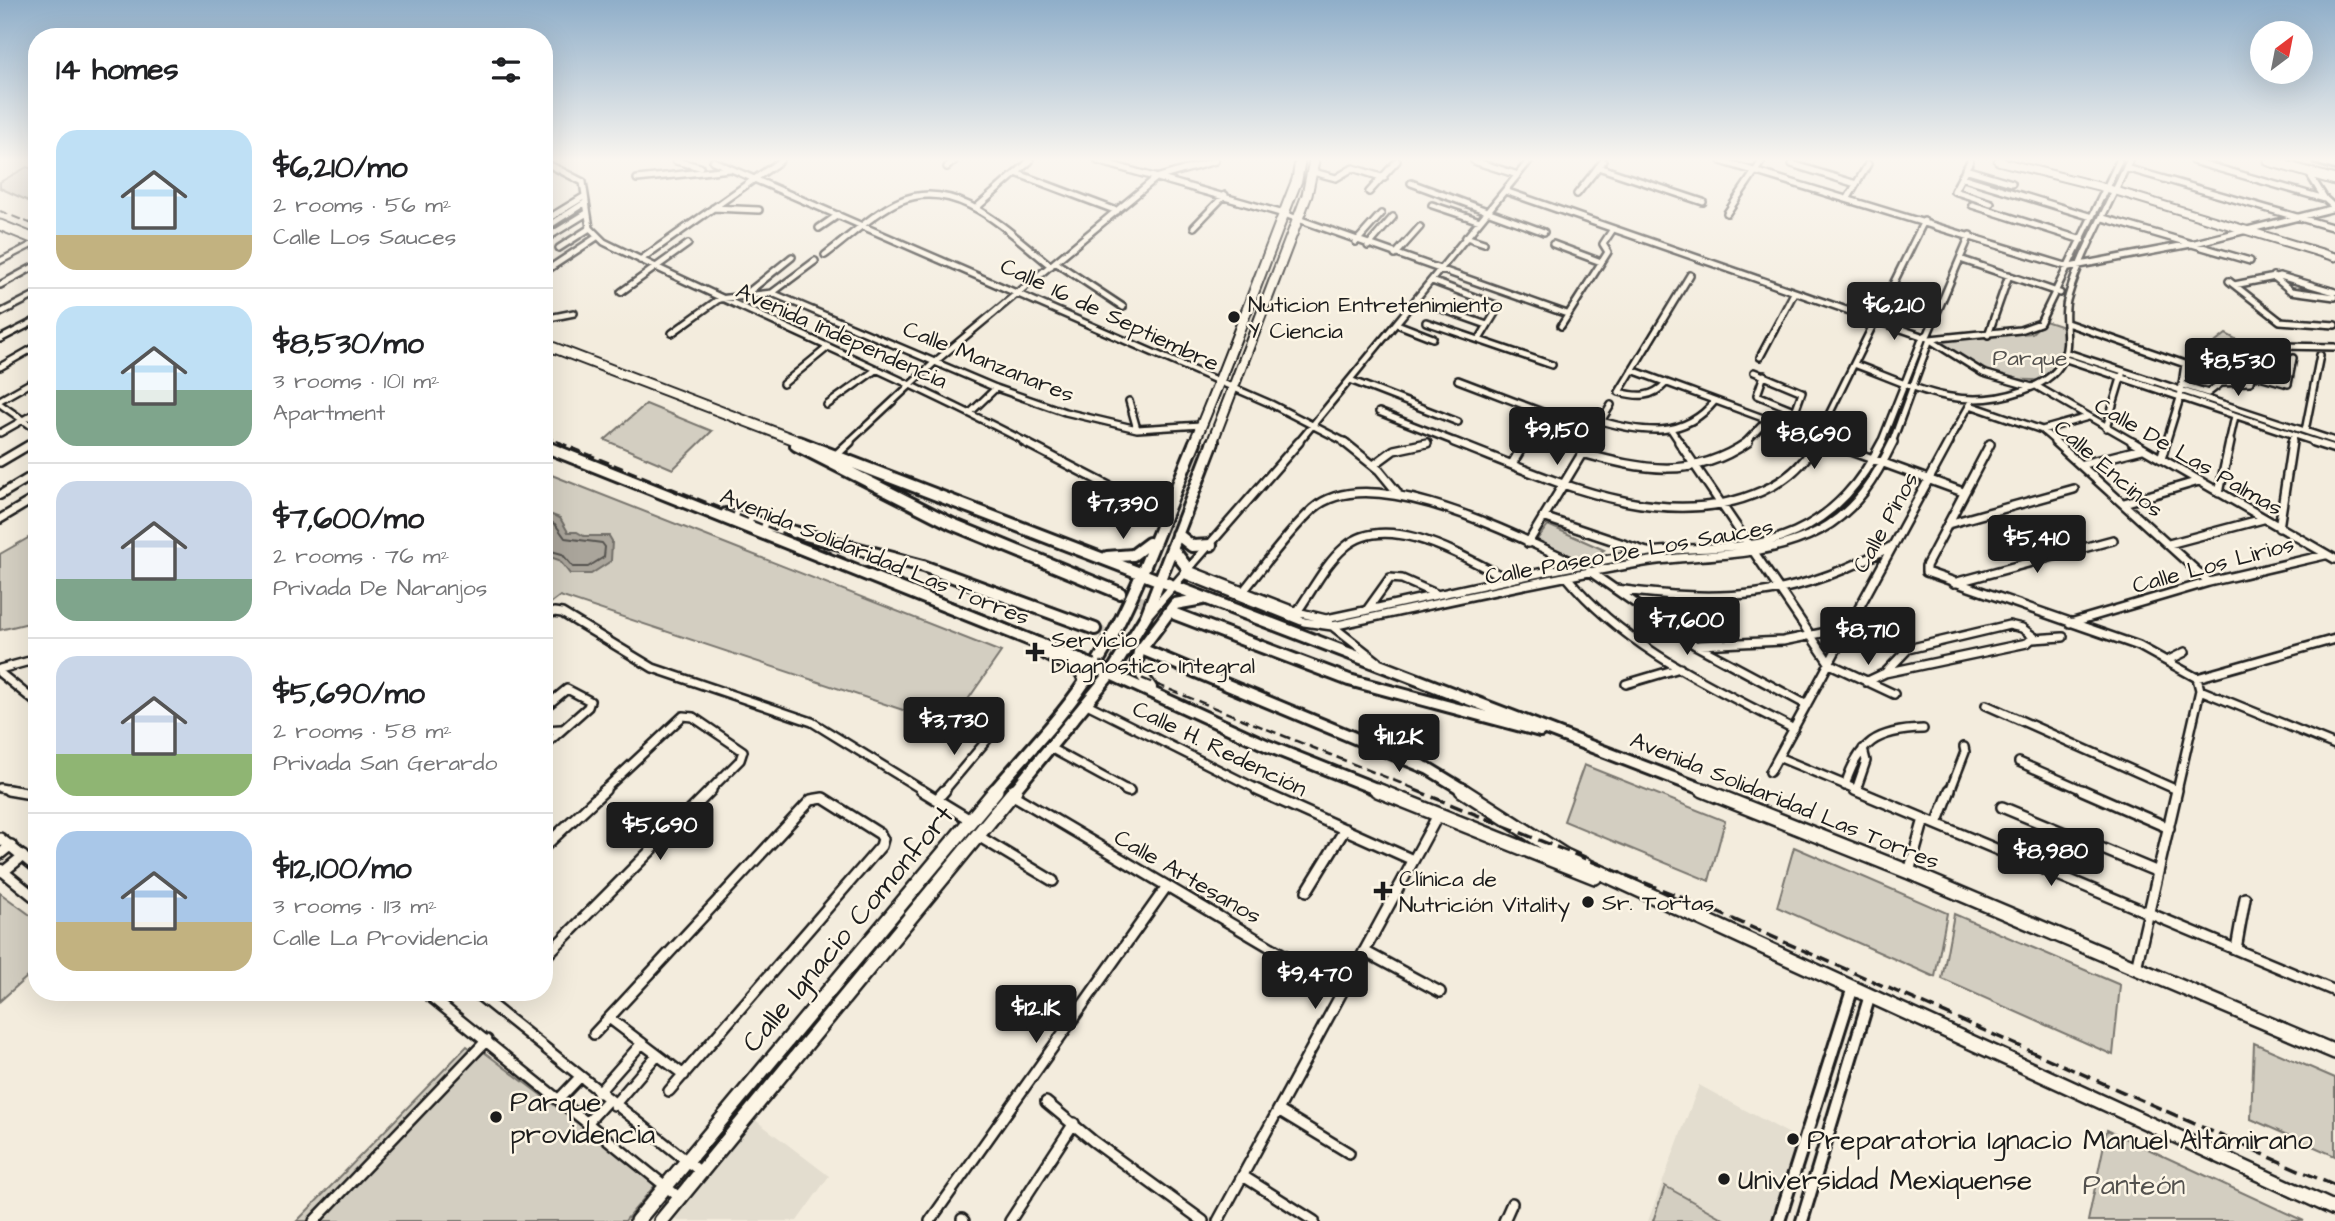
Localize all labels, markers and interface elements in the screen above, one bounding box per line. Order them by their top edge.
north arrow [2250,21,2314,84]
map controls [2250,21,2313,84]
text: 14 homes [56,49,179,91]
icon: filters [487,51,525,89]
text: $6,210/mo [273,147,408,189]
icon: home [112,158,196,242]
text: 2 rooms · 56 m² [273,189,451,221]
text: Calle Los Sauces [273,221,456,253]
street label: Calle 16 de Septiembre [995,250,1224,380]
street label: Avenida Independencia [731,275,953,397]
pin: $6,210 [1837,282,1951,342]
place label: Nuticion Entretenimiento Y Ciencia [1248,289,1502,347]
text: $6,210 [1863,289,1925,321]
marker: Nuticion Entretenimiento Y Ciencia [1226,309,1242,325]
street label: Calle Manzanares [898,313,1079,411]
text: $8,530/mo [273,323,424,365]
icon: home [112,334,196,418]
pin: $8,530 [2181,338,2295,398]
park label: Parque [1993,342,2068,374]
text: $8,530 [2201,345,2275,377]
text: 3 rooms · 101 m² [273,365,440,397]
street label: Calle De Las Palmas [2088,390,2289,524]
text: Apartment [273,397,385,429]
pin: $9,150 [1500,407,1614,467]
pin: $8,690 [1757,412,1871,471]
street label: Calle Encinos [2047,412,2170,525]
text: $9,150 [1525,414,1589,446]
text: $8,690 [1777,418,1851,450]
street label: Calle Pinos [1845,466,1927,579]
street label: Avenida Solidaridad Las Torres [715,480,1034,634]
pin: $7,390 [1066,482,1180,541]
text: $7,390 [1088,488,1158,520]
text: $7,600/mo [273,498,424,540]
icon: home [112,509,196,593]
street label: Calle Paseo De Los Sauces [1482,511,1776,593]
pin: $5,410 [1980,516,2094,575]
text: $5,410 [2004,522,2070,554]
street label: Calle Los Lirios [2129,528,2298,602]
text: 2 rooms · 76 m² [273,540,449,572]
text: Privada De Naranjos [273,572,487,604]
pin: $7,600 [1630,598,1744,657]
text: $7,600 [1650,604,1724,636]
pin: $8,710 [1811,608,1925,667]
text: $8,710 [1836,614,1900,646]
place label: Servicio Diagnostico Integral [1051,624,1255,683]
marker: Servicio Diagnostico Integral [1025,642,1045,662]
text: $5,690/mo [273,673,425,715]
icon: home [112,684,196,768]
street label: Calle H. Redención [1127,693,1312,805]
pin: $3,730 [897,698,1011,757]
text: $3,730 [920,704,988,736]
pin: $11.2K [1342,714,1456,774]
text: 2 rooms · 58 m² [273,715,452,747]
text: $11.2K [1374,721,1424,753]
street label: Avenida Solidaridad Las Torres [1625,724,1944,878]
text: Privada San Gerardo [273,747,498,779]
street label: Calle Ignacio Comonfort [733,797,964,1061]
pin: $5,690 [603,802,717,862]
text: $5,690 [622,809,698,841]
street label: Calle Artesanos [1108,822,1267,932]
pin: $8,980 [1994,828,2108,888]
text: $8,980 [2014,835,2088,867]
text: $12,100/mo [273,848,412,890]
icon: home [112,859,196,943]
place label: Clínica de Nutrición Vitality [1399,863,1571,922]
marker: Clínica de Nutrición Vitality [1373,881,1393,901]
place label: Sr. Tortas [1602,887,1714,919]
text: 3 rooms · 113 m² [273,890,437,922]
marker: Sr. Tortas [1580,894,1596,910]
text: Calle La Providencia [273,922,488,954]
pin: $9,470 [1258,951,1372,1011]
text: $9,470 [1278,958,1352,990]
pin: $12.1K [979,986,1093,1045]
text: $12.1K [1011,992,1061,1024]
place label: Parque providencia [510,1083,655,1154]
marker: Parque providencia [488,1109,504,1125]
place label: Preparatoria Ignacio Manuel Altamirano [1807,1121,2313,1161]
marker: Preparatoria Ignacio Manuel Altamirano [1785,1131,1801,1147]
place label: Universidad Mexiquense [1738,1161,2032,1200]
park label: Panteón [2083,1166,2185,1205]
marker: Universidad Mexiquense [1716,1171,1732,1187]

